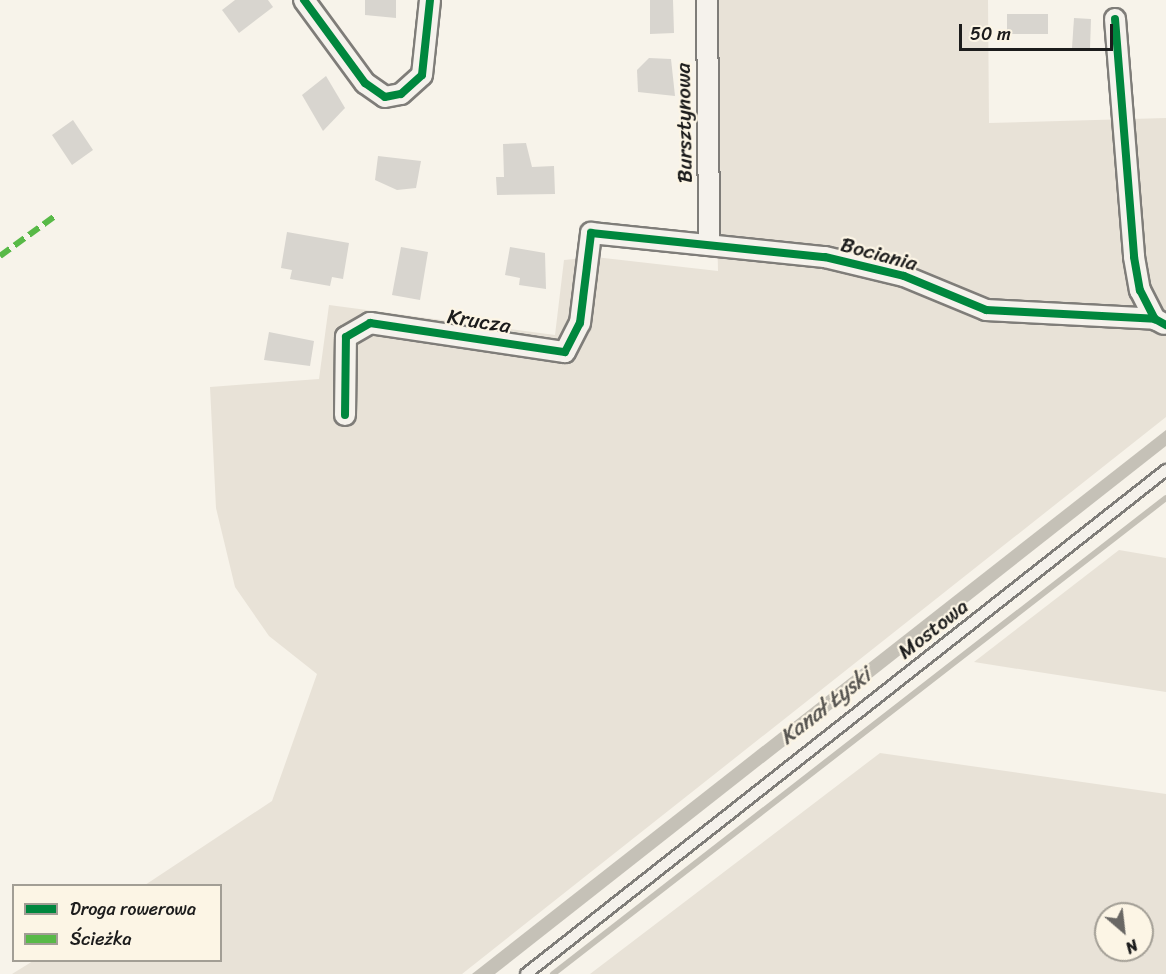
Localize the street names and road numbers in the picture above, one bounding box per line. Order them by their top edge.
street label: Bursztynowa [670,63,698,183]
street label: Bociania [838,232,920,276]
street label: Krucza [446,304,512,338]
street label: Mostowa [893,594,973,664]

